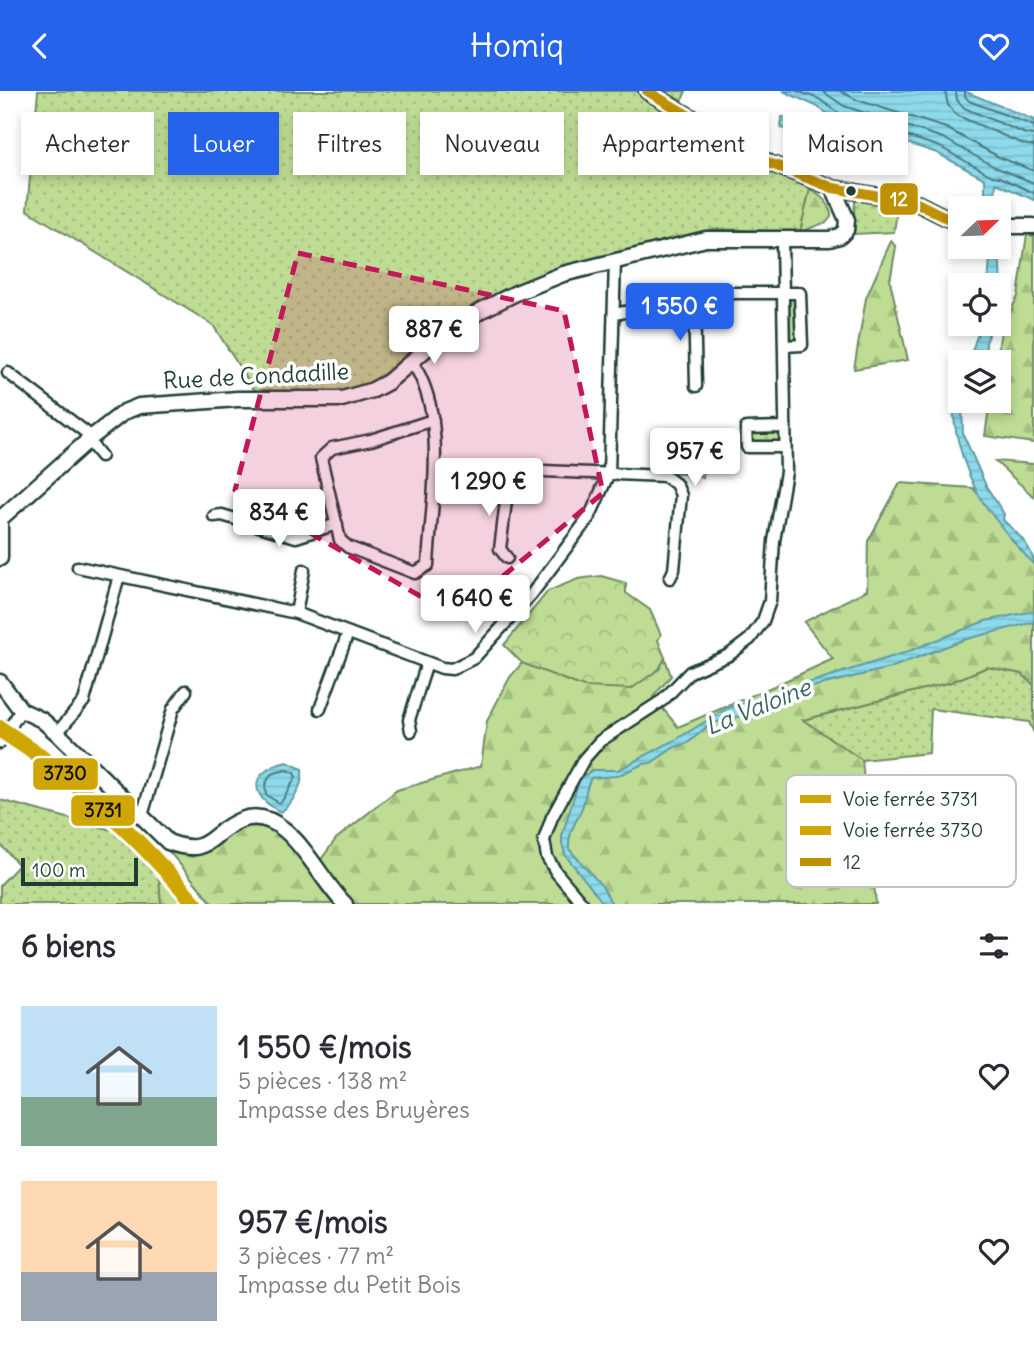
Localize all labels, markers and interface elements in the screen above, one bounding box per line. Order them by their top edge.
text: Homiq [470,25,564,66]
icon: back [21,27,59,65]
icon: heart [975,27,1013,65]
chip: Acheter [21,112,154,175]
chip: Louer [168,112,279,175]
chip: Filtres [293,112,406,175]
chip: Nouveau [420,112,564,175]
chip: Appartement [578,112,769,175]
chip: Maison [783,112,908,175]
line badge: 12 [879,182,919,216]
unlabelled marker [844,184,858,198]
text: 12 [890,187,908,211]
north arrow [948,196,1012,259]
map controls [948,196,1011,413]
button: locate [948,273,1011,336]
pin: 1 550 € [615,283,745,343]
text: 1 550 € [642,291,718,320]
pin: 887 € [385,307,483,366]
text: 887 € [405,314,463,343]
button: layers [948,350,1011,413]
street label: Rue de Condadille [162,356,350,395]
pin: 957 € [646,429,744,488]
text: 957 € [666,436,724,465]
pin: 1 290 € [424,459,554,518]
text: 1 290 € [451,466,527,495]
pin: 834 € [230,489,328,549]
text: 834 € [249,497,309,526]
pin: 1 640 € [410,575,540,635]
text: 1 640 € [437,583,513,612]
water label: La Valoine [700,671,817,741]
line badge: 3730 [32,757,99,791]
text: 3730 [43,761,87,785]
legend [786,775,1016,887]
text: Voie ferrée 3731 [843,787,978,811]
line badge: 3731 [70,794,136,827]
text: 3731 [84,798,122,822]
text: Voie ferrée 3730 [843,818,983,842]
text: 12 [843,850,861,874]
scale bar [21,855,138,887]
text: 100 m [32,858,86,882]
text: 6 biens [21,927,116,965]
icon: filters [975,927,1013,965]
text: 1 550 €/mois [238,1028,412,1066]
icon: home [77,1034,161,1118]
icon: heart [975,1057,1013,1095]
text: 5 pièces · 138 m² [238,1066,407,1095]
text: Impasse des Bruyères [238,1095,470,1124]
text: 957 €/mois [238,1203,388,1241]
icon: home [77,1209,161,1293]
icon: heart [975,1232,1013,1270]
text: 3 pièces · 77 m² [238,1241,394,1270]
text: Impasse du Petit Bois [238,1270,461,1299]

